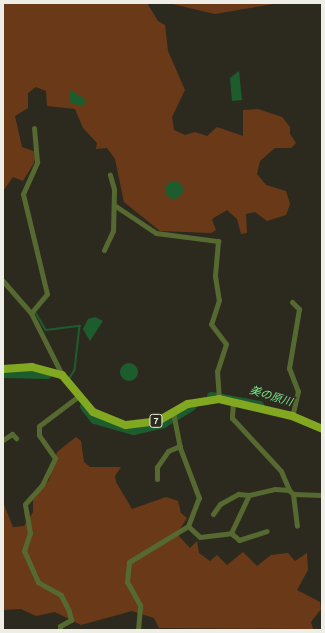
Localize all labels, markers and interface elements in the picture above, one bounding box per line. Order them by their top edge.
water label: 美の原川 [248,383,294,409]
road number: 7 [149,414,163,428]

